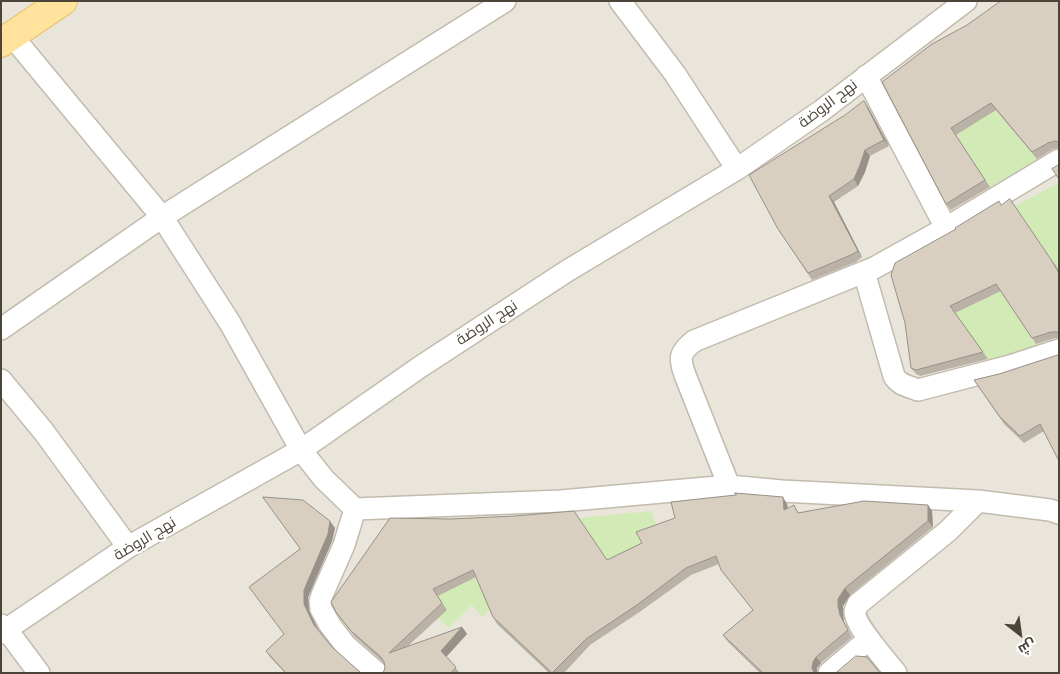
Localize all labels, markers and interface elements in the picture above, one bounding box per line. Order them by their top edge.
street label: نهج الروضة [795,76,861,132]
street label: نهج الروضة [453,297,521,349]
street label: نهج الروضة [111,513,179,565]
north arrow [995,609,1045,659]
text: ش [1015,635,1040,659]

